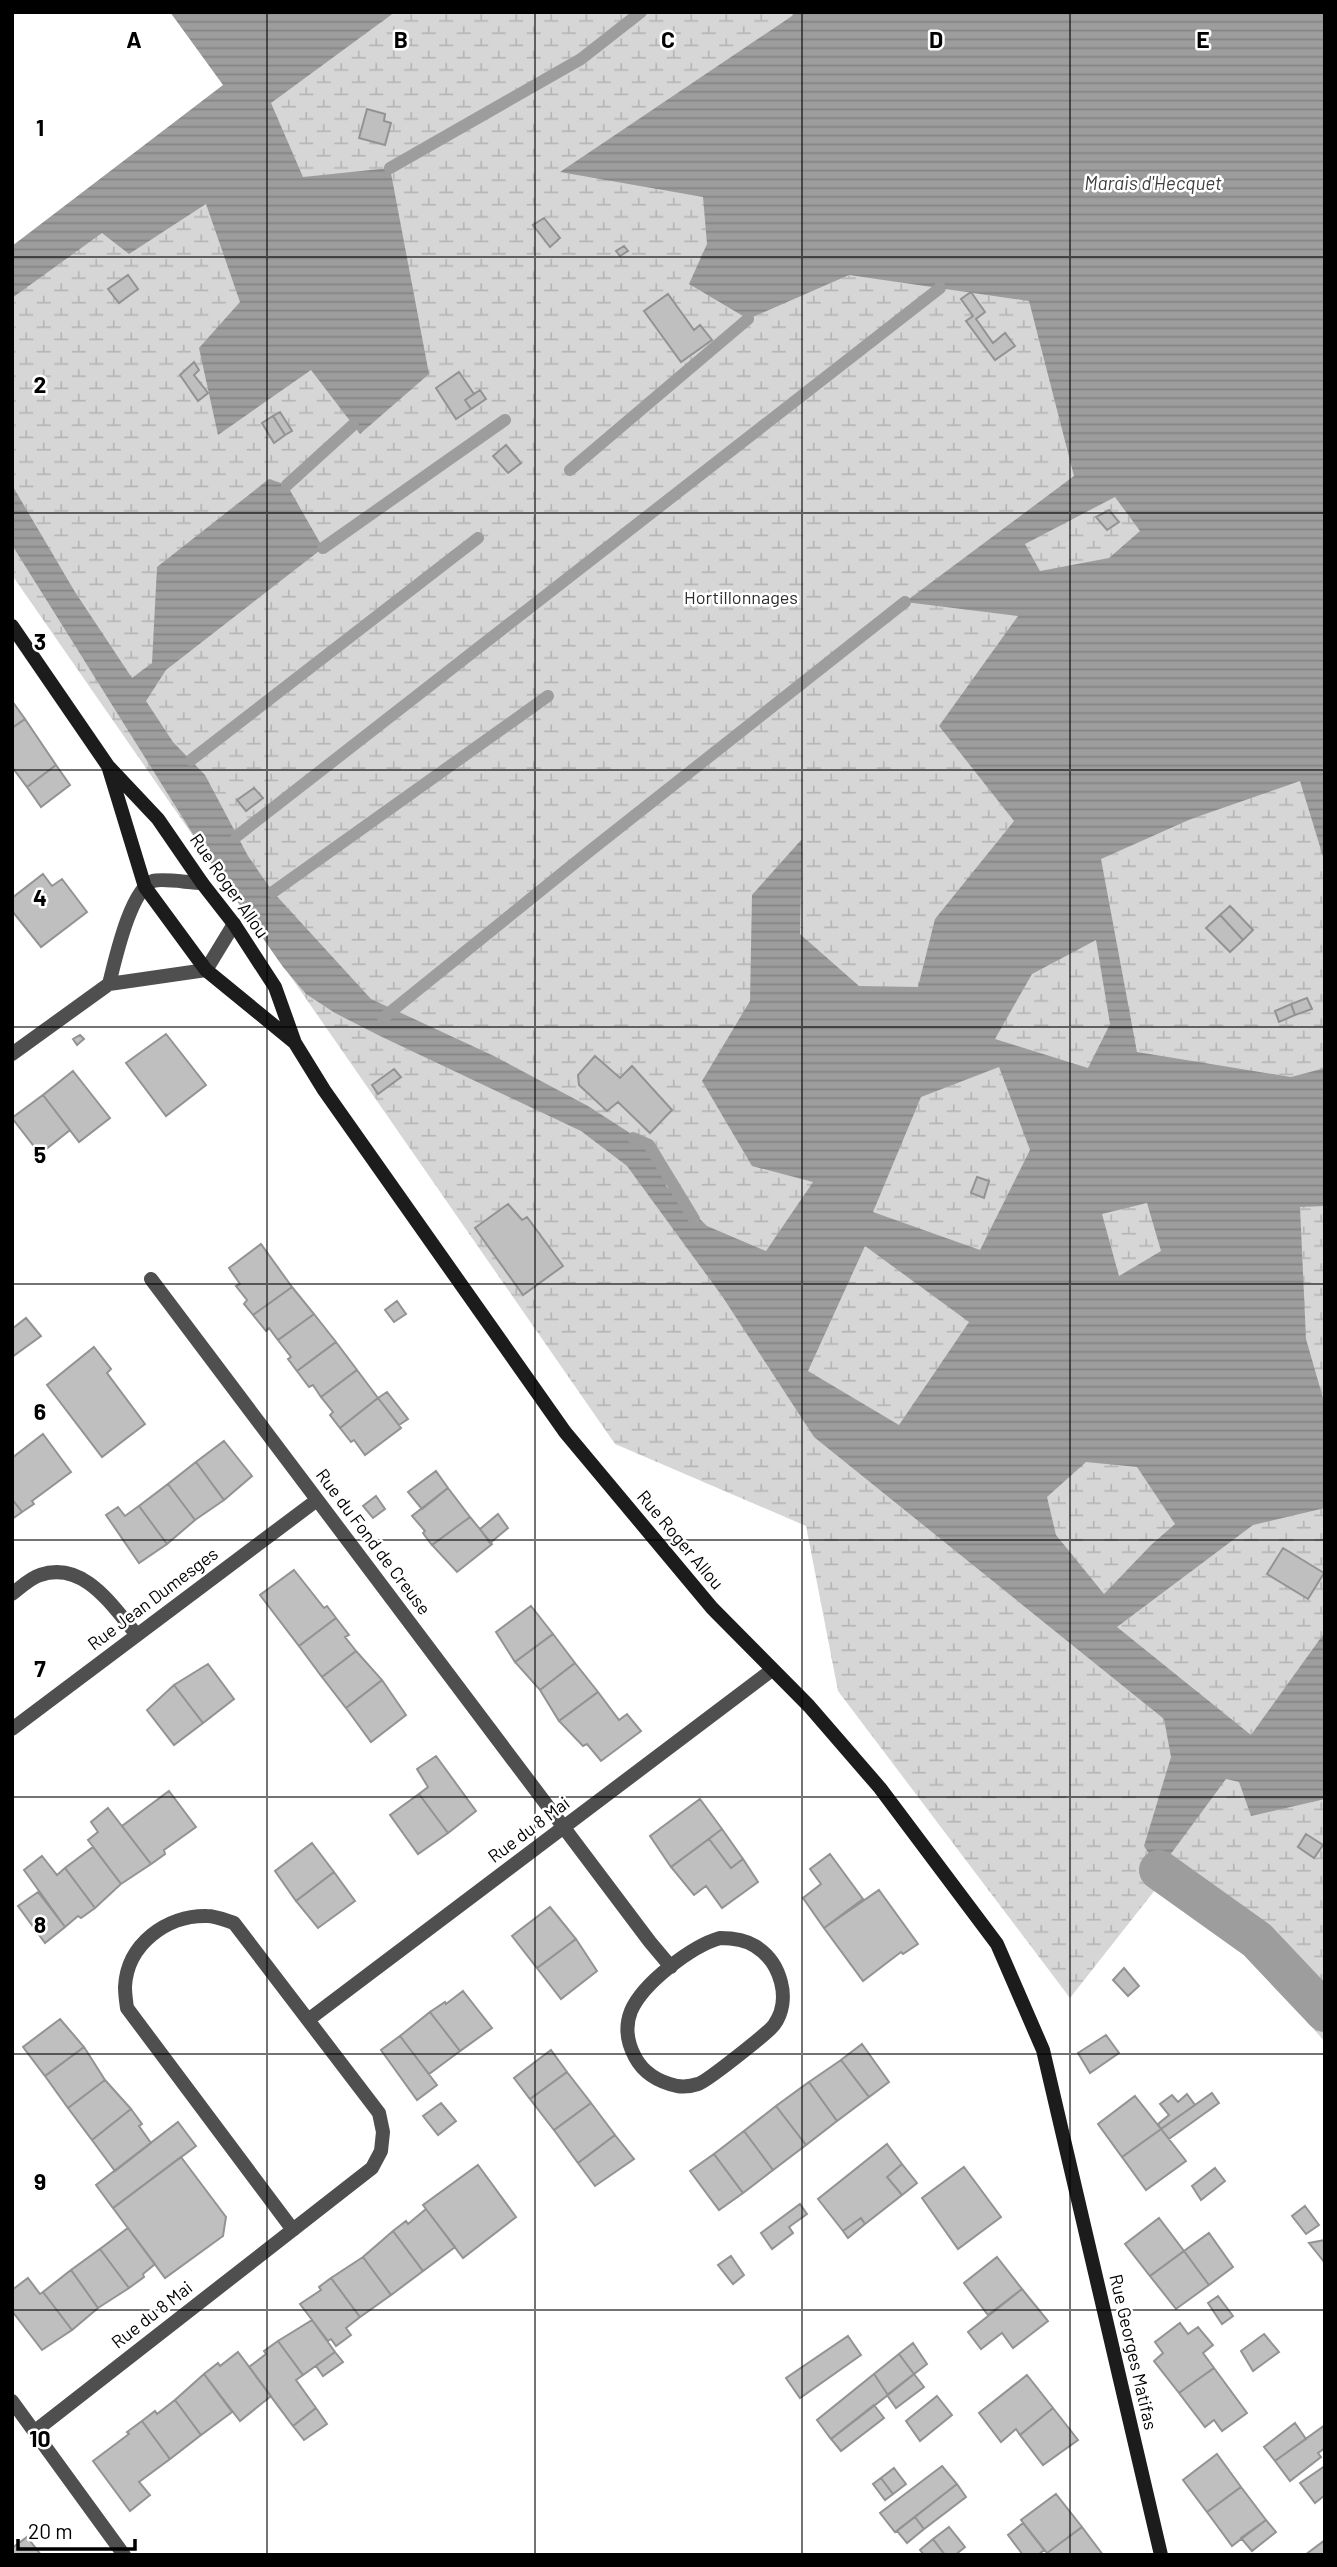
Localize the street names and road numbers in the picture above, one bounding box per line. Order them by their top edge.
street label: Rue Roger Allou [186,829,274,942]
street label: Rue du Fond de Creuse [312,1464,436,1619]
street label: Rue Roger Allou [633,1485,729,1593]
street label: Rue Jean Dumesges [83,1542,222,1654]
street label: Rue du 8 Mai [483,1791,574,1867]
street label: Rue Georges Matifas [1105,2272,1163,2432]
street label: Rue du 8 Mai [107,2276,196,2353]

